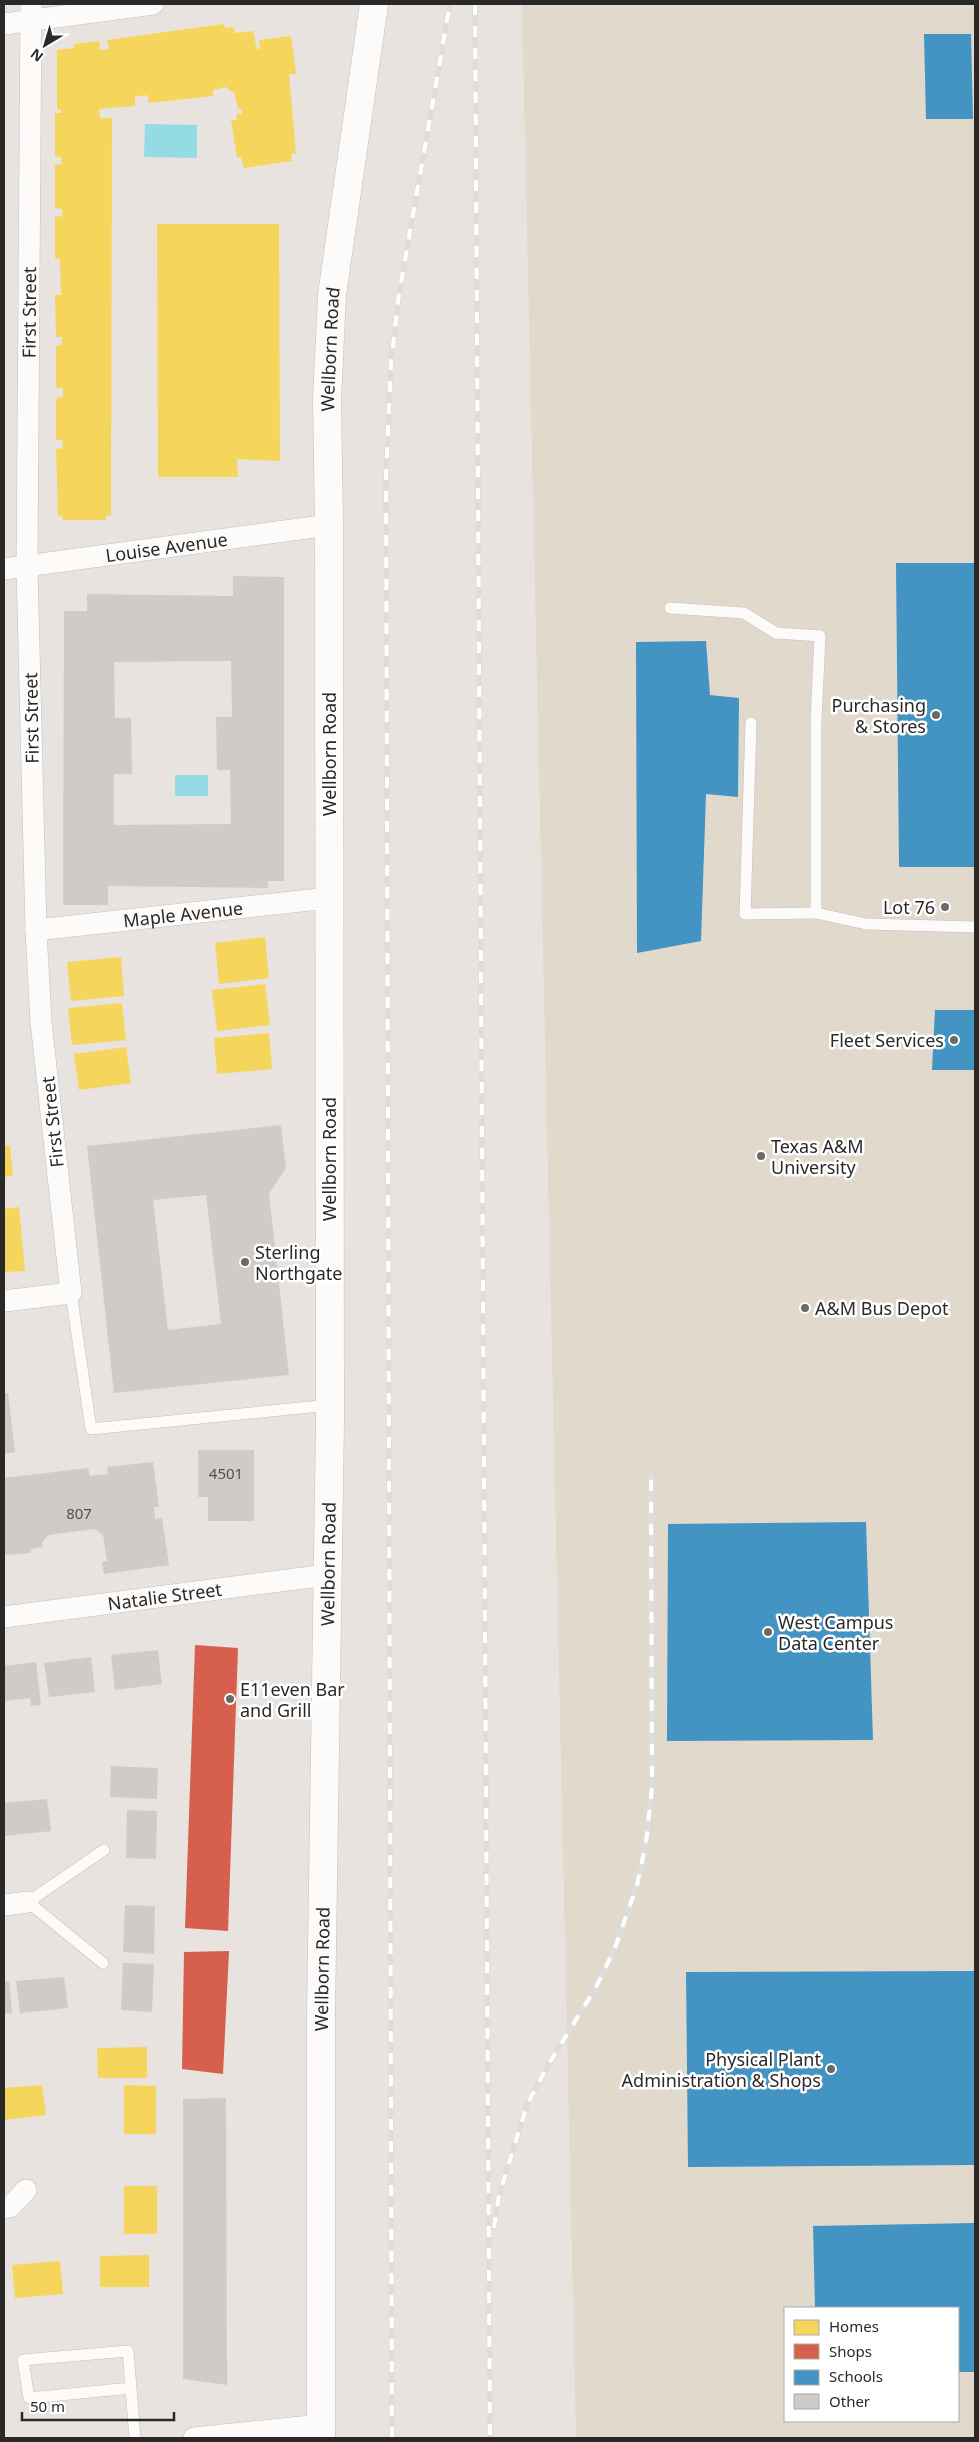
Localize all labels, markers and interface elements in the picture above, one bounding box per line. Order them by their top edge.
north arrow [20,20,70,70]
text: N [26,45,47,67]
street label: First Street [16,266,41,358]
street label: Wellborn Road [315,285,345,411]
street label: Louise Avenue [104,527,229,567]
street label: First Street [18,672,44,764]
street label: Wellborn Road [317,692,341,816]
place label: Purchasing & Stores [832,693,926,738]
marker: Purchasing & Stores [930,709,942,721]
street label: Maple Avenue [122,895,244,932]
place label: Lot 76 [883,895,935,919]
marker: Lot 76 [939,901,951,913]
place label: Fleet Services [830,1028,944,1052]
marker: Fleet Services [948,1034,960,1046]
street label: First Street [35,1075,69,1169]
street label: Wellborn Road [317,1097,341,1221]
place label: Texas A&M University [771,1134,863,1179]
marker: Texas A&M University [755,1150,767,1162]
place label: Sterling Northgate [255,1240,342,1285]
marker: Sterling Northgate [239,1256,251,1268]
place label: A&M Bus Depot [815,1296,949,1320]
marker: A&M Bus Depot [799,1302,811,1314]
house number: 4501 [209,1463,243,1483]
street label: Wellborn Road [315,1502,341,1626]
house number: 807 [66,1503,92,1523]
street label: Natalie Street [106,1577,224,1615]
place label: West Campus Data Center [778,1610,893,1655]
marker: West Campus Data Center [762,1626,774,1638]
place label: E11even Bar and Grill [240,1677,345,1722]
marker: E11even Bar and Grill [224,1693,236,1705]
street label: Wellborn Road [309,1907,335,2031]
place label: Physical Plant Administration & Shops [622,2047,821,2092]
marker: Physical Plant Administration & Shops [825,2063,837,2075]
legend [784,2307,959,2422]
text: Homes [829,2316,879,2336]
text: Shops [829,2341,872,2361]
text: Schools [829,2366,883,2386]
scale bar [22,2390,175,2422]
text: Other [829,2391,870,2411]
text: 50 m [30,2396,65,2416]

